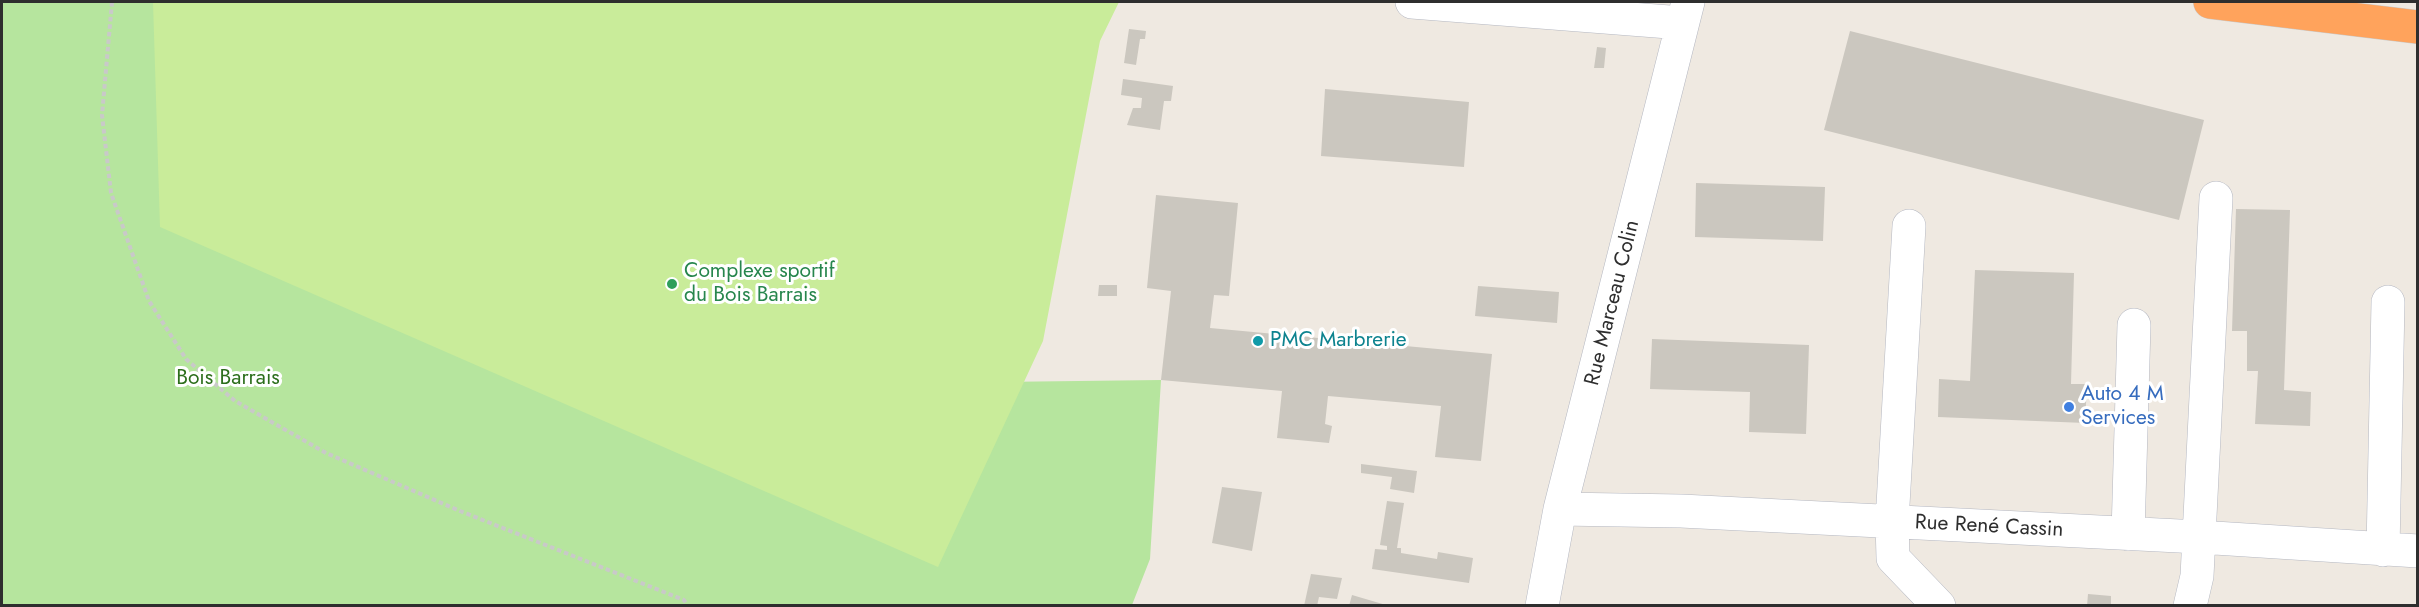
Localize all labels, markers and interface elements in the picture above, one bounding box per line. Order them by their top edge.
street label: Rue Marceau Colin [1580,218,1646,388]
place label: Complexe sportif du Bois Barrais [684,259,835,309]
marker: Complexe sportif du Bois Barrais [665,277,679,291]
place label: PMC Marbrerie [1270,328,1407,354]
marker: PMC Marbrerie [1251,334,1265,348]
park label: Bois Barrais [176,366,280,392]
place label: Auto 4 M Services [2081,382,2164,432]
marker: Auto 4 M Services [2062,400,2076,414]
street label: Rue René Cassin [1914,511,2064,543]

